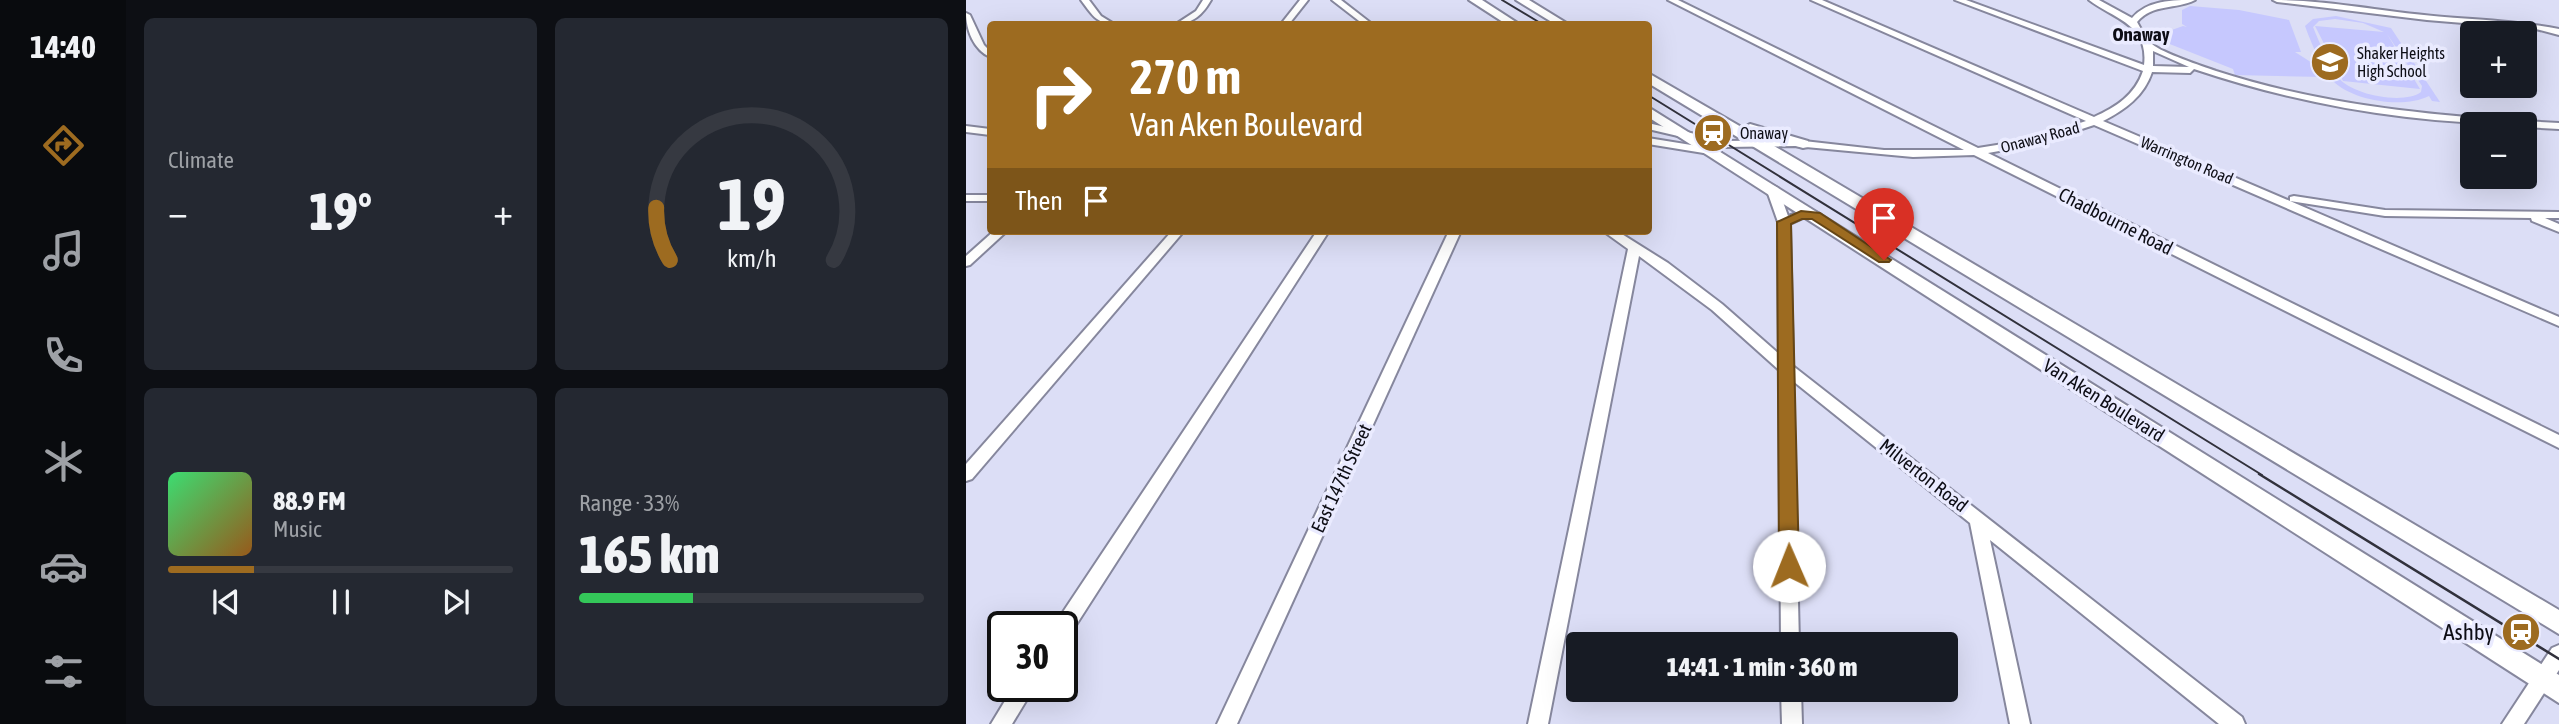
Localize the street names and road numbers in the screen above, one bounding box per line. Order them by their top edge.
street label: Onaway Road [1999,118,2082,157]
street label: Warrington Road [2138,132,2236,189]
street label: Chadbourne Road [2055,183,2177,259]
street label: Van Aken Boulevard [2039,354,2169,446]
street label: East 147th Street [1306,420,1376,536]
street label: Milverton Road [1875,434,1973,516]

